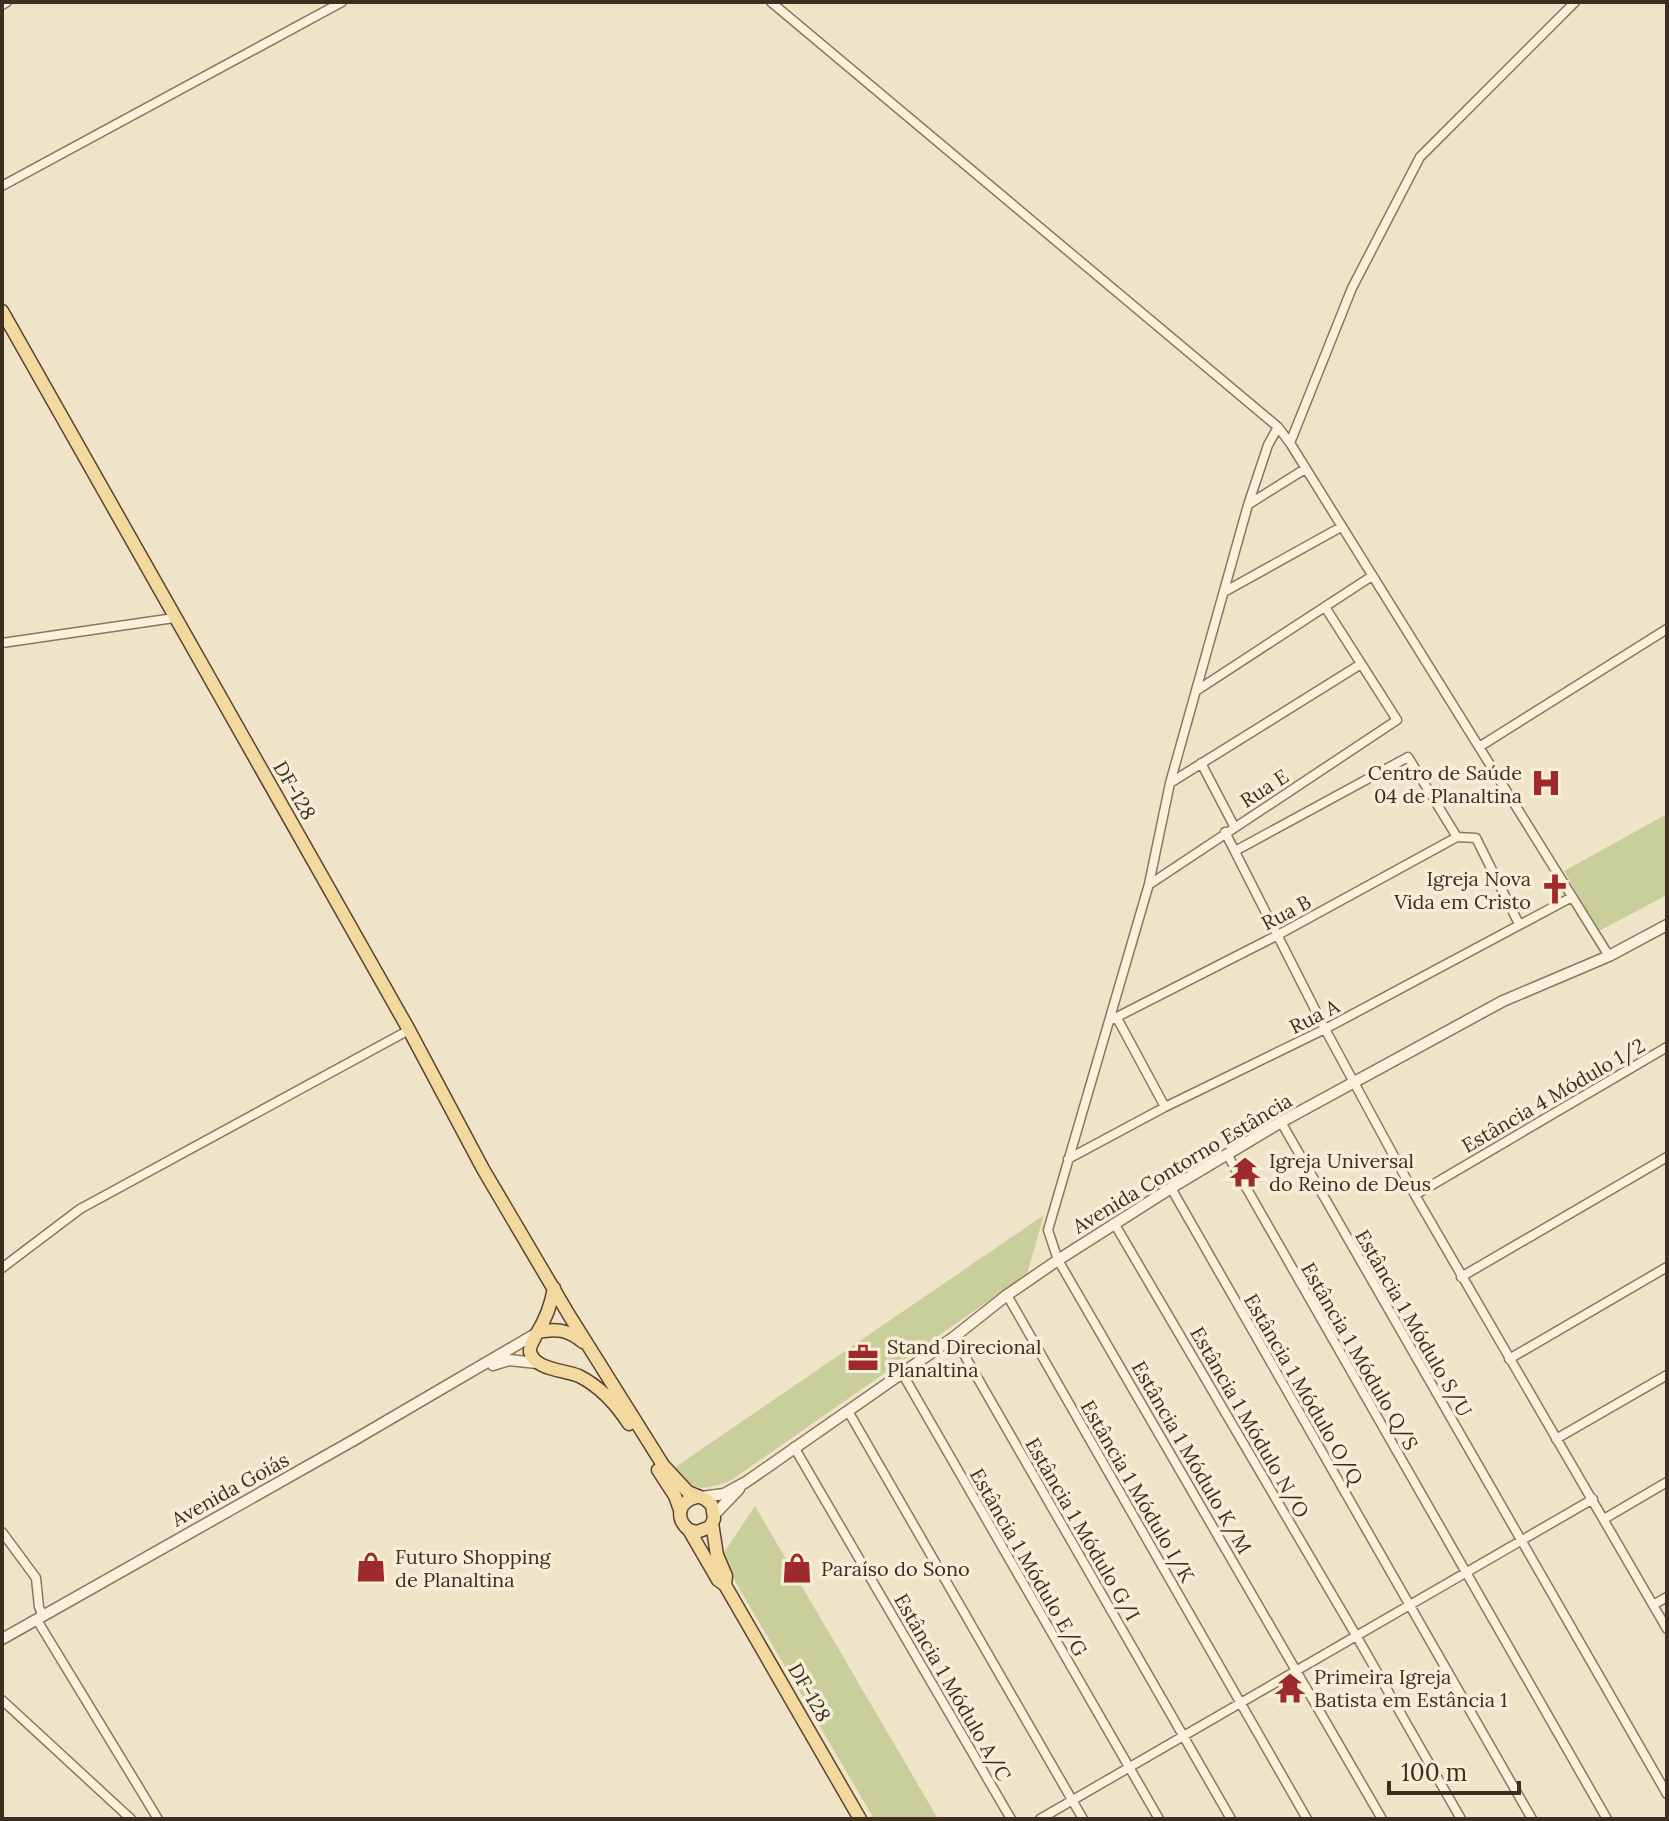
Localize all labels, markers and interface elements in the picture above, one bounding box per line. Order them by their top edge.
street label: DF-128 [268,756,322,824]
place label: Centro de Saúde 04 de Planaltina [1368,760,1522,808]
street label: Rua E [1235,763,1293,813]
hospital icon: Centro de Saúde 04 de Planaltina [1529,766,1563,800]
place label: Igreja Nova Vida em Cristo [1393,866,1531,914]
church icon: Igreja Nova Vida em Cristo [1538,872,1572,906]
street label: Rua B [1257,889,1315,935]
street label: Rua A [1285,993,1344,1039]
street label: Estância 4 Módulo 1/2 [1457,1032,1650,1159]
street label: Avenida Contorno Estância [1067,1087,1296,1239]
place label: Igreja Universal do Reino de Deus [1269,1148,1431,1196]
temple icon: Igreja Universal do Reino de Deus [1228,1155,1262,1189]
street label: Estância 1 Módulo S/U [1349,1225,1478,1422]
street label: Estância 1 Módulo Q/S [1295,1258,1424,1455]
street label: Estância 1 Módulo O/Q [1238,1289,1369,1490]
street label: Estância 1 Módulo N/O [1184,1322,1315,1522]
place label: Stand Direcional Planaltina [887,1334,1041,1382]
office icon: Stand Direcional Planaltina [846,1341,880,1375]
street label: Estância 1 Módulo K/M [1126,1356,1257,1558]
street label: Estância 1 Módulo I/K [1075,1395,1201,1587]
street label: Estância 1 Módulo G/I [1019,1433,1146,1626]
street label: Avenida Goiás [166,1446,293,1532]
street label: Estância 1 Módulo E/G [964,1463,1093,1661]
place label: Futuro Shopping de Planaltina [395,1544,552,1592]
shop icon: Futuro Shopping de Planaltina [354,1550,388,1584]
shop icon: Paraíso do Sono [780,1551,814,1585]
place label: Paraíso do Sono [821,1556,970,1581]
street label: Estância 1 Módulo A/C [888,1589,1017,1786]
street label: DF-128 [783,1658,837,1726]
place label: Primeira Igreja Batista em Estância 1 [1314,1664,1508,1712]
temple icon: Primeira Igreja Batista em Estância 1 [1273,1671,1307,1705]
scale bar [1389,1745,1519,1795]
text: 100 m [1401,1757,1467,1788]

